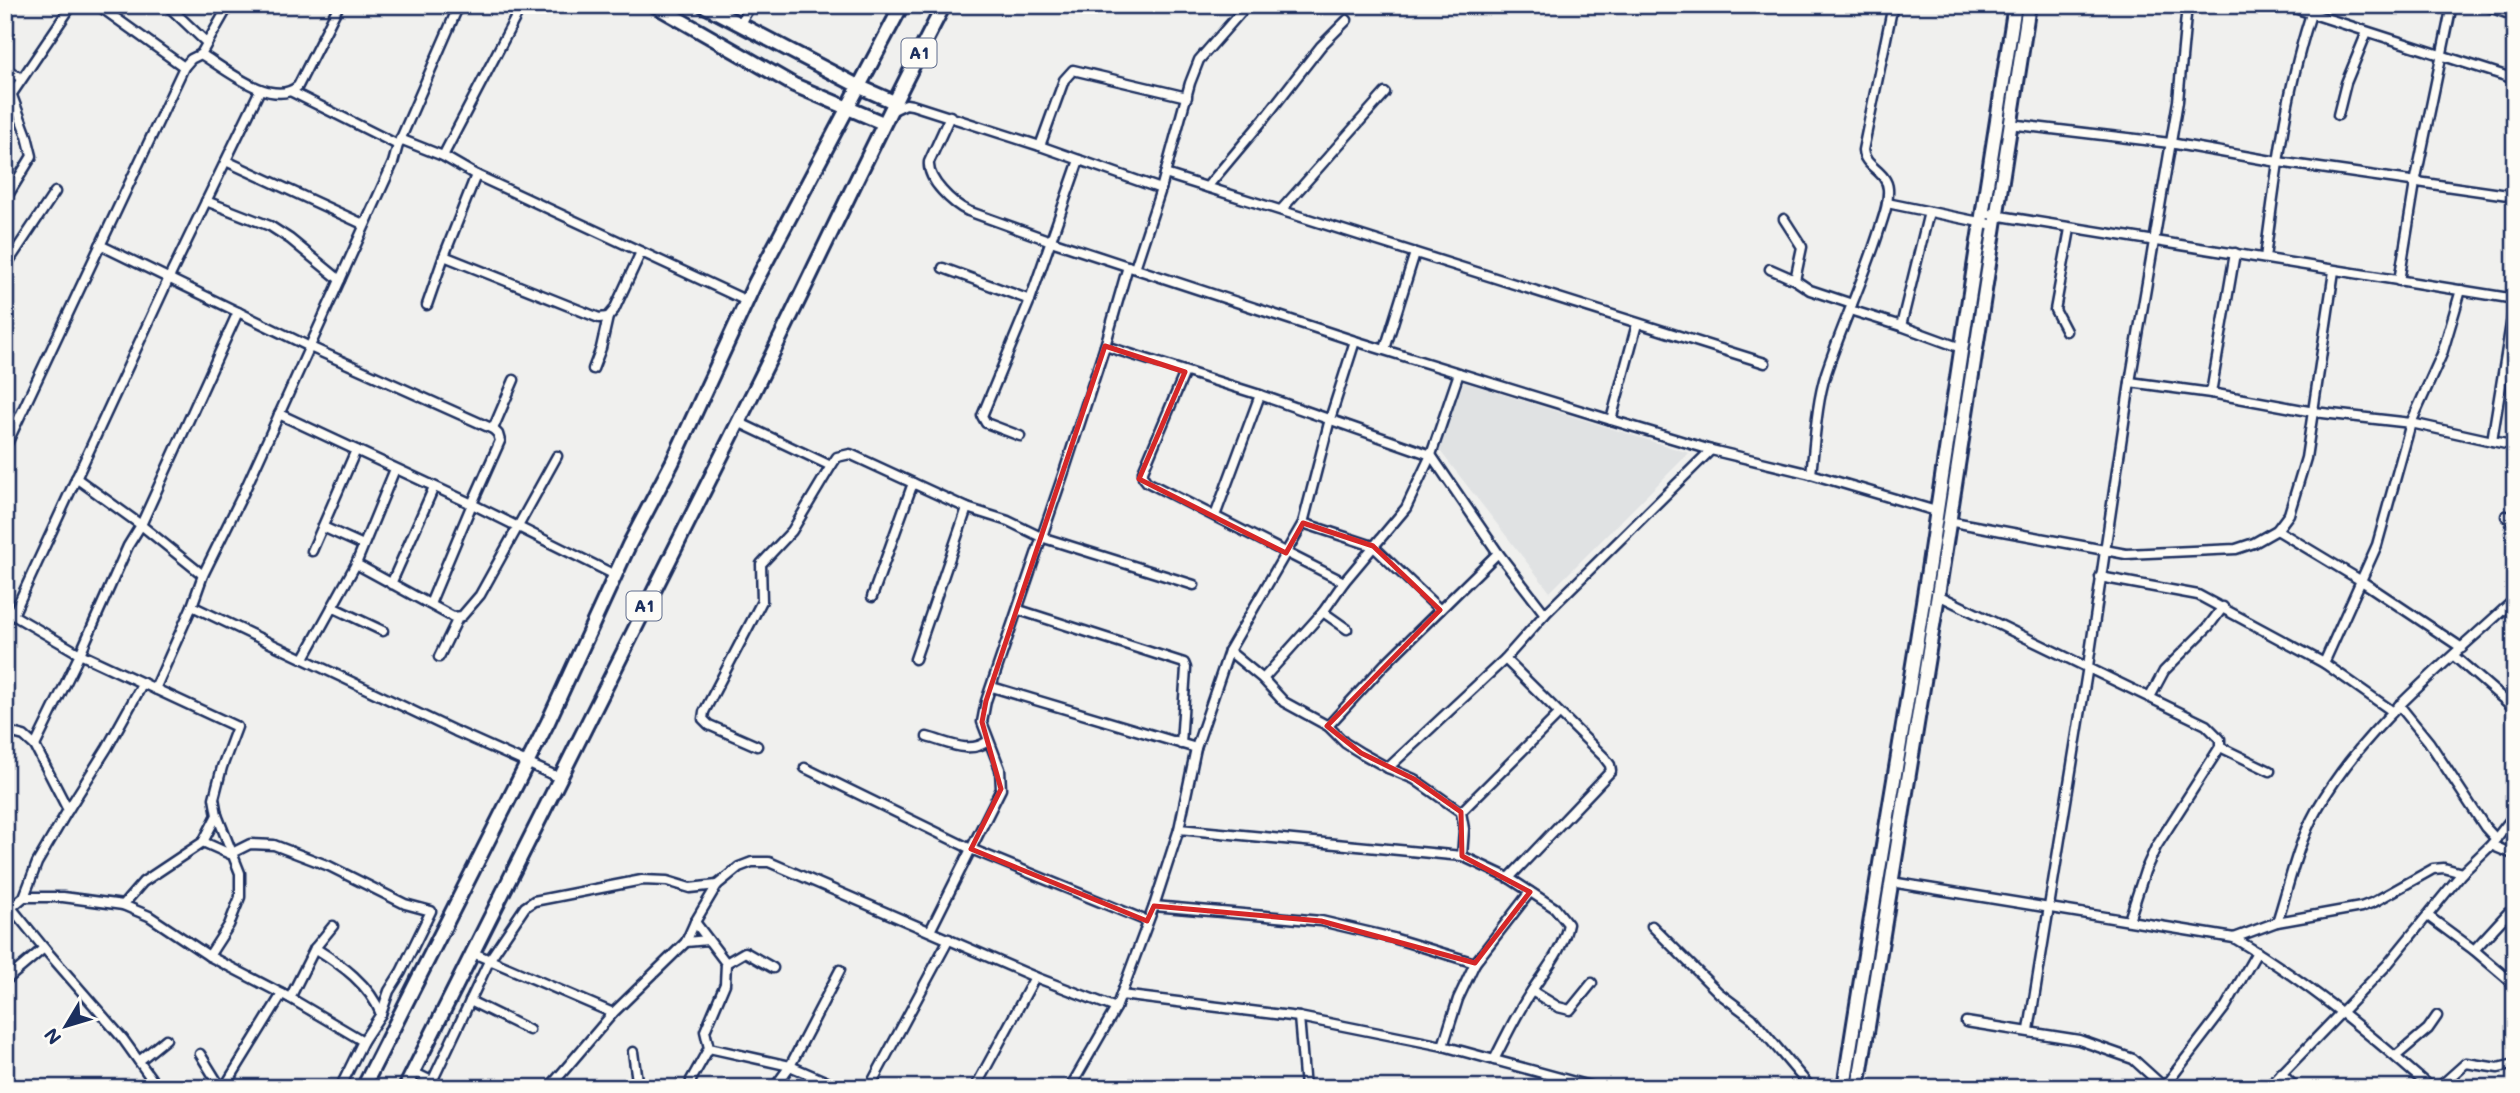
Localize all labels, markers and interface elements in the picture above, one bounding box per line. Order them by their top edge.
road number: A1 [902,38,936,68]
road number: A1 [626,592,662,620]
north arrow [32,992,102,1062]
text: N [38,1023,66,1050]

